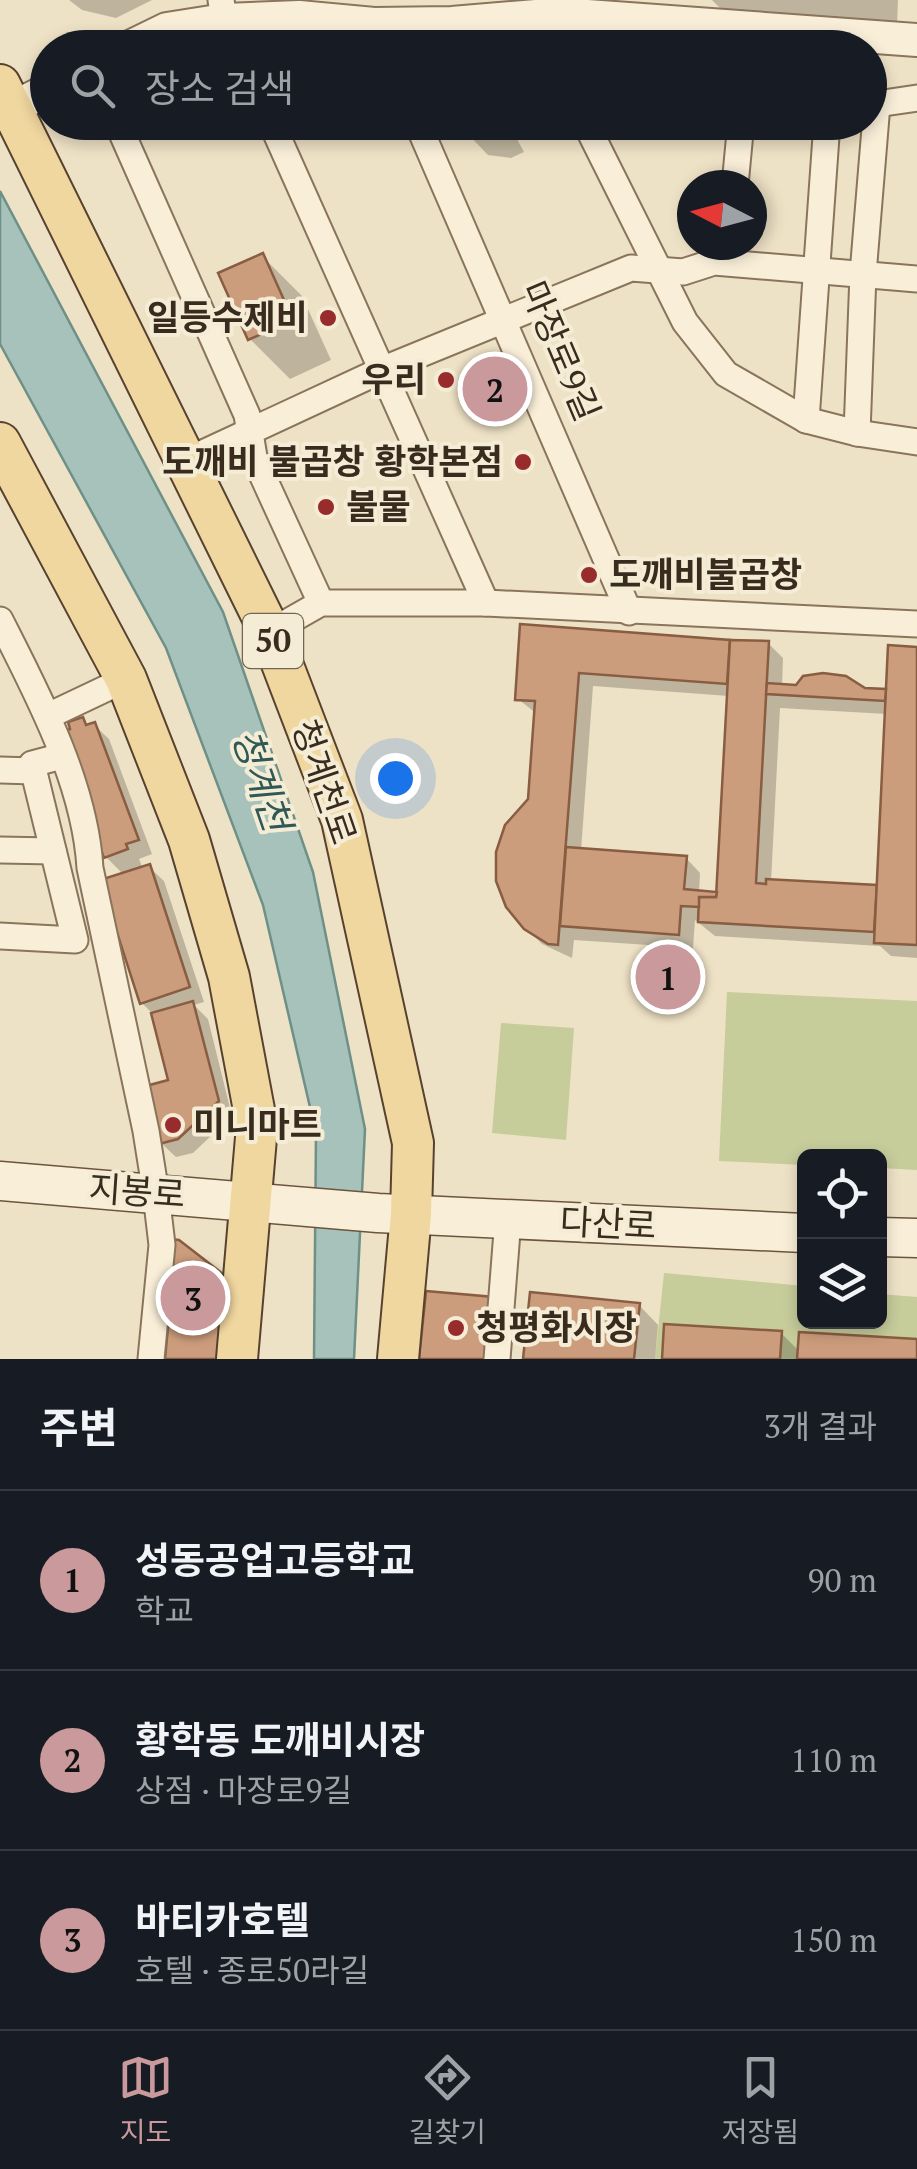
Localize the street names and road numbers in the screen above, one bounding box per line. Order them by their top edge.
street label: 마장로9길 [511,274,611,427]
road number: 50 [243,614,303,668]
street label: 청계천로 [282,713,368,850]
street label: 지봉로 [87,1165,187,1217]
street label: 다산로 [559,1198,657,1248]

